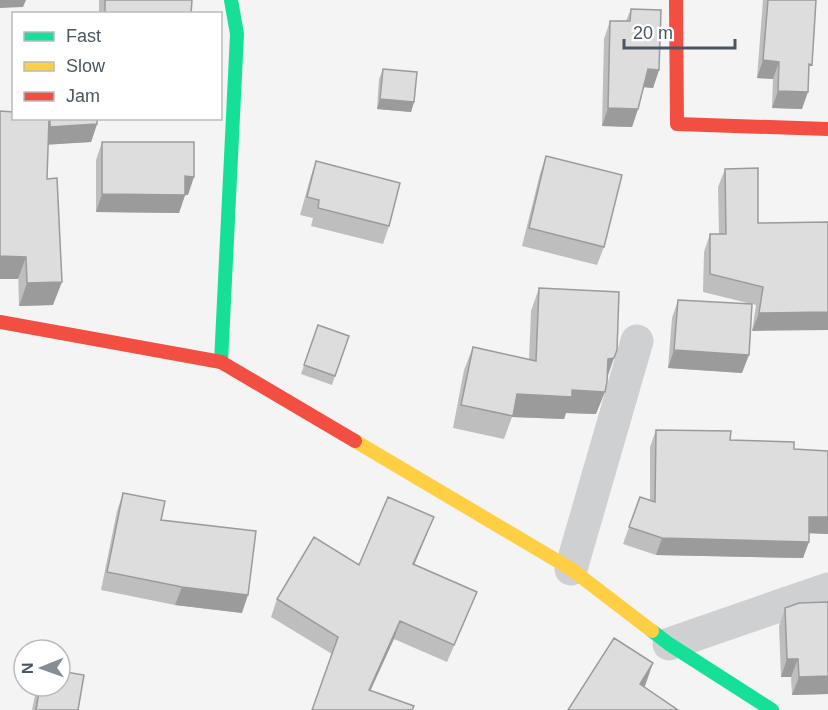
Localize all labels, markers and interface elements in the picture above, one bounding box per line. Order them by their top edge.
legend [12,12,222,120]
scale bar [624,12,735,50]
text: 20 m [633,23,673,43]
text: Fast [66,26,101,46]
text: Slow [66,56,106,76]
text: Jam [66,86,100,106]
north arrow [12,638,72,698]
text: N [19,662,36,674]

